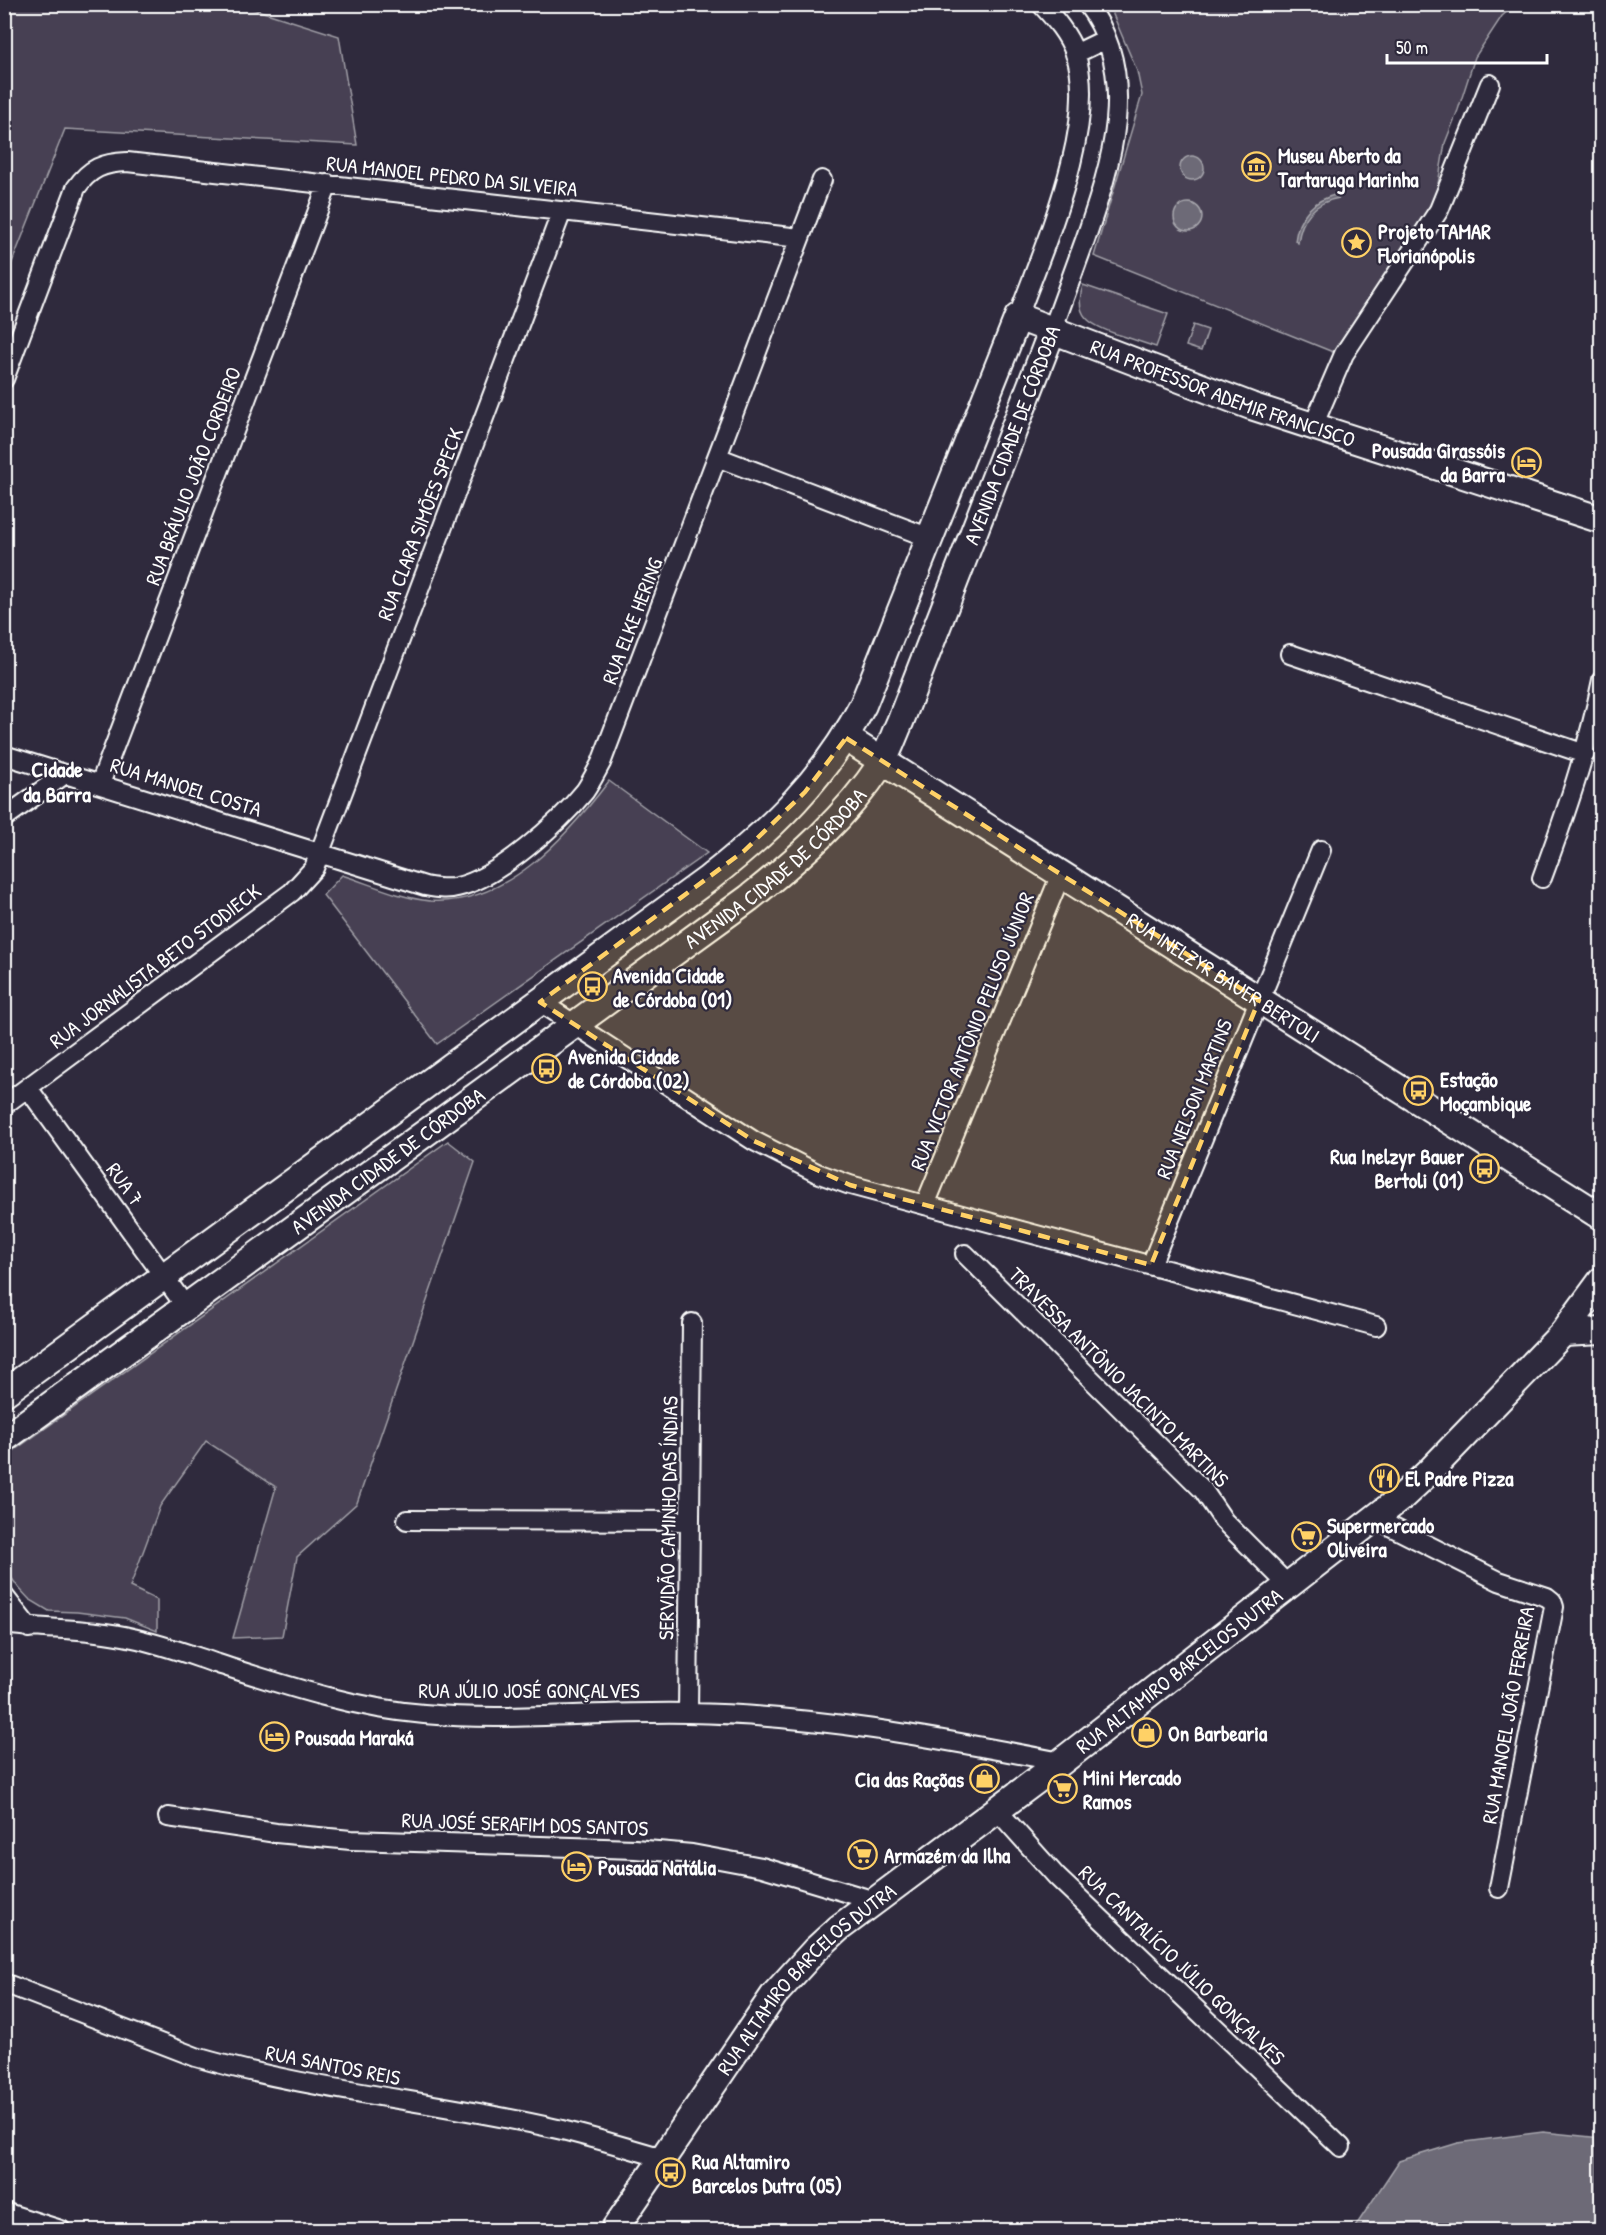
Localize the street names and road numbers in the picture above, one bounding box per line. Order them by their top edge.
street label: RUA MANOEL PEDRO DA SILVEIRA [325,148,579,204]
street label: AVENIDA CIDADE DE CÓRDOBA [957,321,1067,549]
street label: RUA PROFESSOR ADEMIR FRANCISCO [1086,332,1359,453]
street label: RUA BRÁULIO JOÃO CORDEIRO [138,363,248,589]
street label: RUA CLARA SIMÕES SPECK [370,423,470,625]
street label: RUA ELKE HERING [595,554,669,688]
street label: RUA MANOEL COSTA [107,750,265,824]
street label: AVENIDA CIDADE DE CÓRDOBA [678,782,873,955]
street label: RUA JORNALISTA BETO STODIECK [43,877,267,1055]
street label: RUA VICTOR ANTÔNIO PELUSO JÚNIOR [903,888,1041,1174]
street label: RUA INELZYR BAUER BERTOLI [1121,905,1326,1049]
street label: RUA NELSON MARTINS [1149,1015,1239,1183]
street label: AVENIDA CIDADE DE CÓRDOBA [285,1080,490,1241]
street label: RUA 7 [100,1157,150,1211]
street label: TRAVESSA ANTÔNIO JACINTO MARTINS [1003,1261,1236,1494]
street label: SERVIDÃO CAMINHO DAS ÍNDIAS [651,1395,685,1640]
street label: RUA ALTAMIRO BARCELOS DUTRA [1069,1581,1288,1760]
street label: RUA MANOEL JOÃO FERREIRA [1475,1604,1541,1826]
street label: RUA JÚLIO JOSÉ GONÇALVES [418,1676,640,1705]
street label: RUA JOSÉ SERAFIM DOS SANTOS [401,1805,649,1843]
street label: RUA CANTALÍCIO JÚLIO GONÇALVES [1072,1858,1292,2072]
street label: RUA ALTAMIRO BARCELOS DUTRA [709,1876,902,2080]
street label: RUA SANTOS REIS [263,2038,403,2092]

